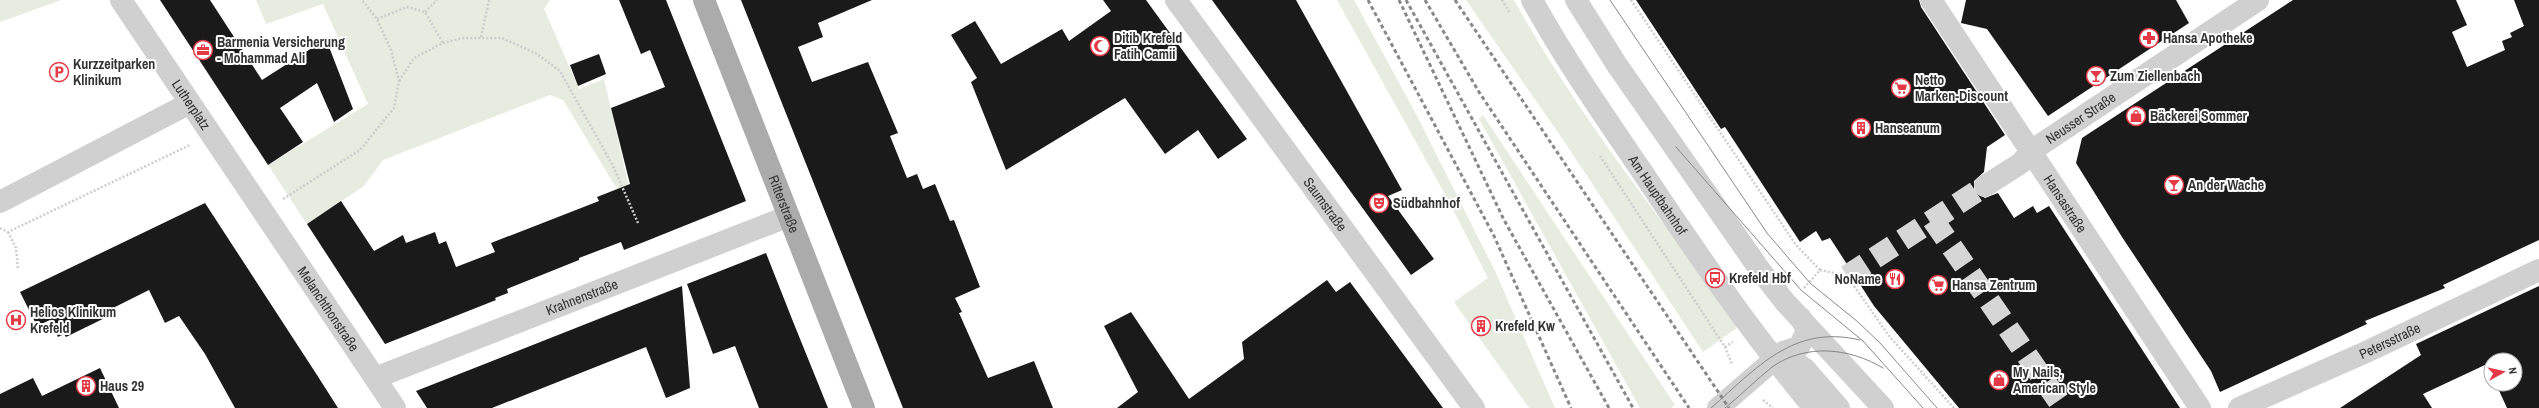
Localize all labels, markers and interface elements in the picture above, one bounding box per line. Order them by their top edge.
pharmacy icon: Hansa Apotheke [2138,27,2160,49]
place label: Ditib Krefeld Fatih Camii [1114,29,1182,63]
place label: Hansa Apotheke [2163,29,2253,47]
place label: Barmenia Versicherung - Mohammad Ali [217,33,345,67]
mosque icon: Ditib Krefeld Fatih Camii [1089,35,1111,57]
office icon: Barmenia Versicherung - Mohammad Ali [192,39,214,61]
place label: Kurzzeitparken Klinikum [73,55,155,89]
parking icon: Kurzzeitparken Klinikum [48,61,70,83]
bar icon: Zum Ziellenbach [2085,65,2107,87]
place label: Zum Ziellenbach [2110,67,2201,85]
place label: Netto Marken-Discount [1915,71,2008,105]
street label: Lutherplatz [168,76,215,133]
supermarket icon: Netto Marken-Discount [1890,77,1912,99]
street label: Neusser Straße [2042,88,2119,148]
shop icon: Bäckerei Sommer [2125,105,2147,127]
place label: Bäckerei Sommer [2150,107,2248,125]
building icon: Hanseanum [1850,117,1872,139]
place label: Hanseanum [1875,119,1940,137]
street label: Am Hauptbahnhof [1624,151,1692,239]
street label: Hansastraße [2040,171,2091,236]
street label: Ritterstraße [764,172,803,235]
street label: Saumstraße [1299,174,1351,235]
bar icon: An der Wache [2163,174,2185,196]
place label: An der Wache [2188,176,2264,194]
theatre icon: Südbahnhof [1368,192,1390,214]
place label: Südbahnhof [1393,194,1460,212]
street label: Melanchthonstraße [293,263,363,355]
bus stop icon: Krefeld Hbf [1704,267,1726,289]
restaurant icon: NoName [1884,268,1906,290]
place label: Krefeld Hbf [1729,269,1791,287]
place label: NoName [1834,270,1881,288]
supermarket icon: Hansa Zentrum [1927,274,1949,296]
street label: Krahnenstraße [543,275,620,319]
place label: Hansa Zentrum [1952,276,2036,294]
place label: Helios Klinikum Krefeld [30,303,116,337]
hospital icon: Helios Klinikum Krefeld [5,309,27,331]
building icon: Krefeld Kw [1470,315,1492,337]
place label: Krefeld Kw [1495,317,1555,335]
street label: Petersstraße [2356,319,2423,363]
north arrow [2483,352,2523,392]
place label: My Nails, American Style [2013,363,2096,397]
text: N [2506,366,2520,375]
shop icon: My Nails, American Style [1988,369,2010,391]
building icon: Haus 29 [75,375,97,397]
place label: Haus 29 [100,377,144,395]

